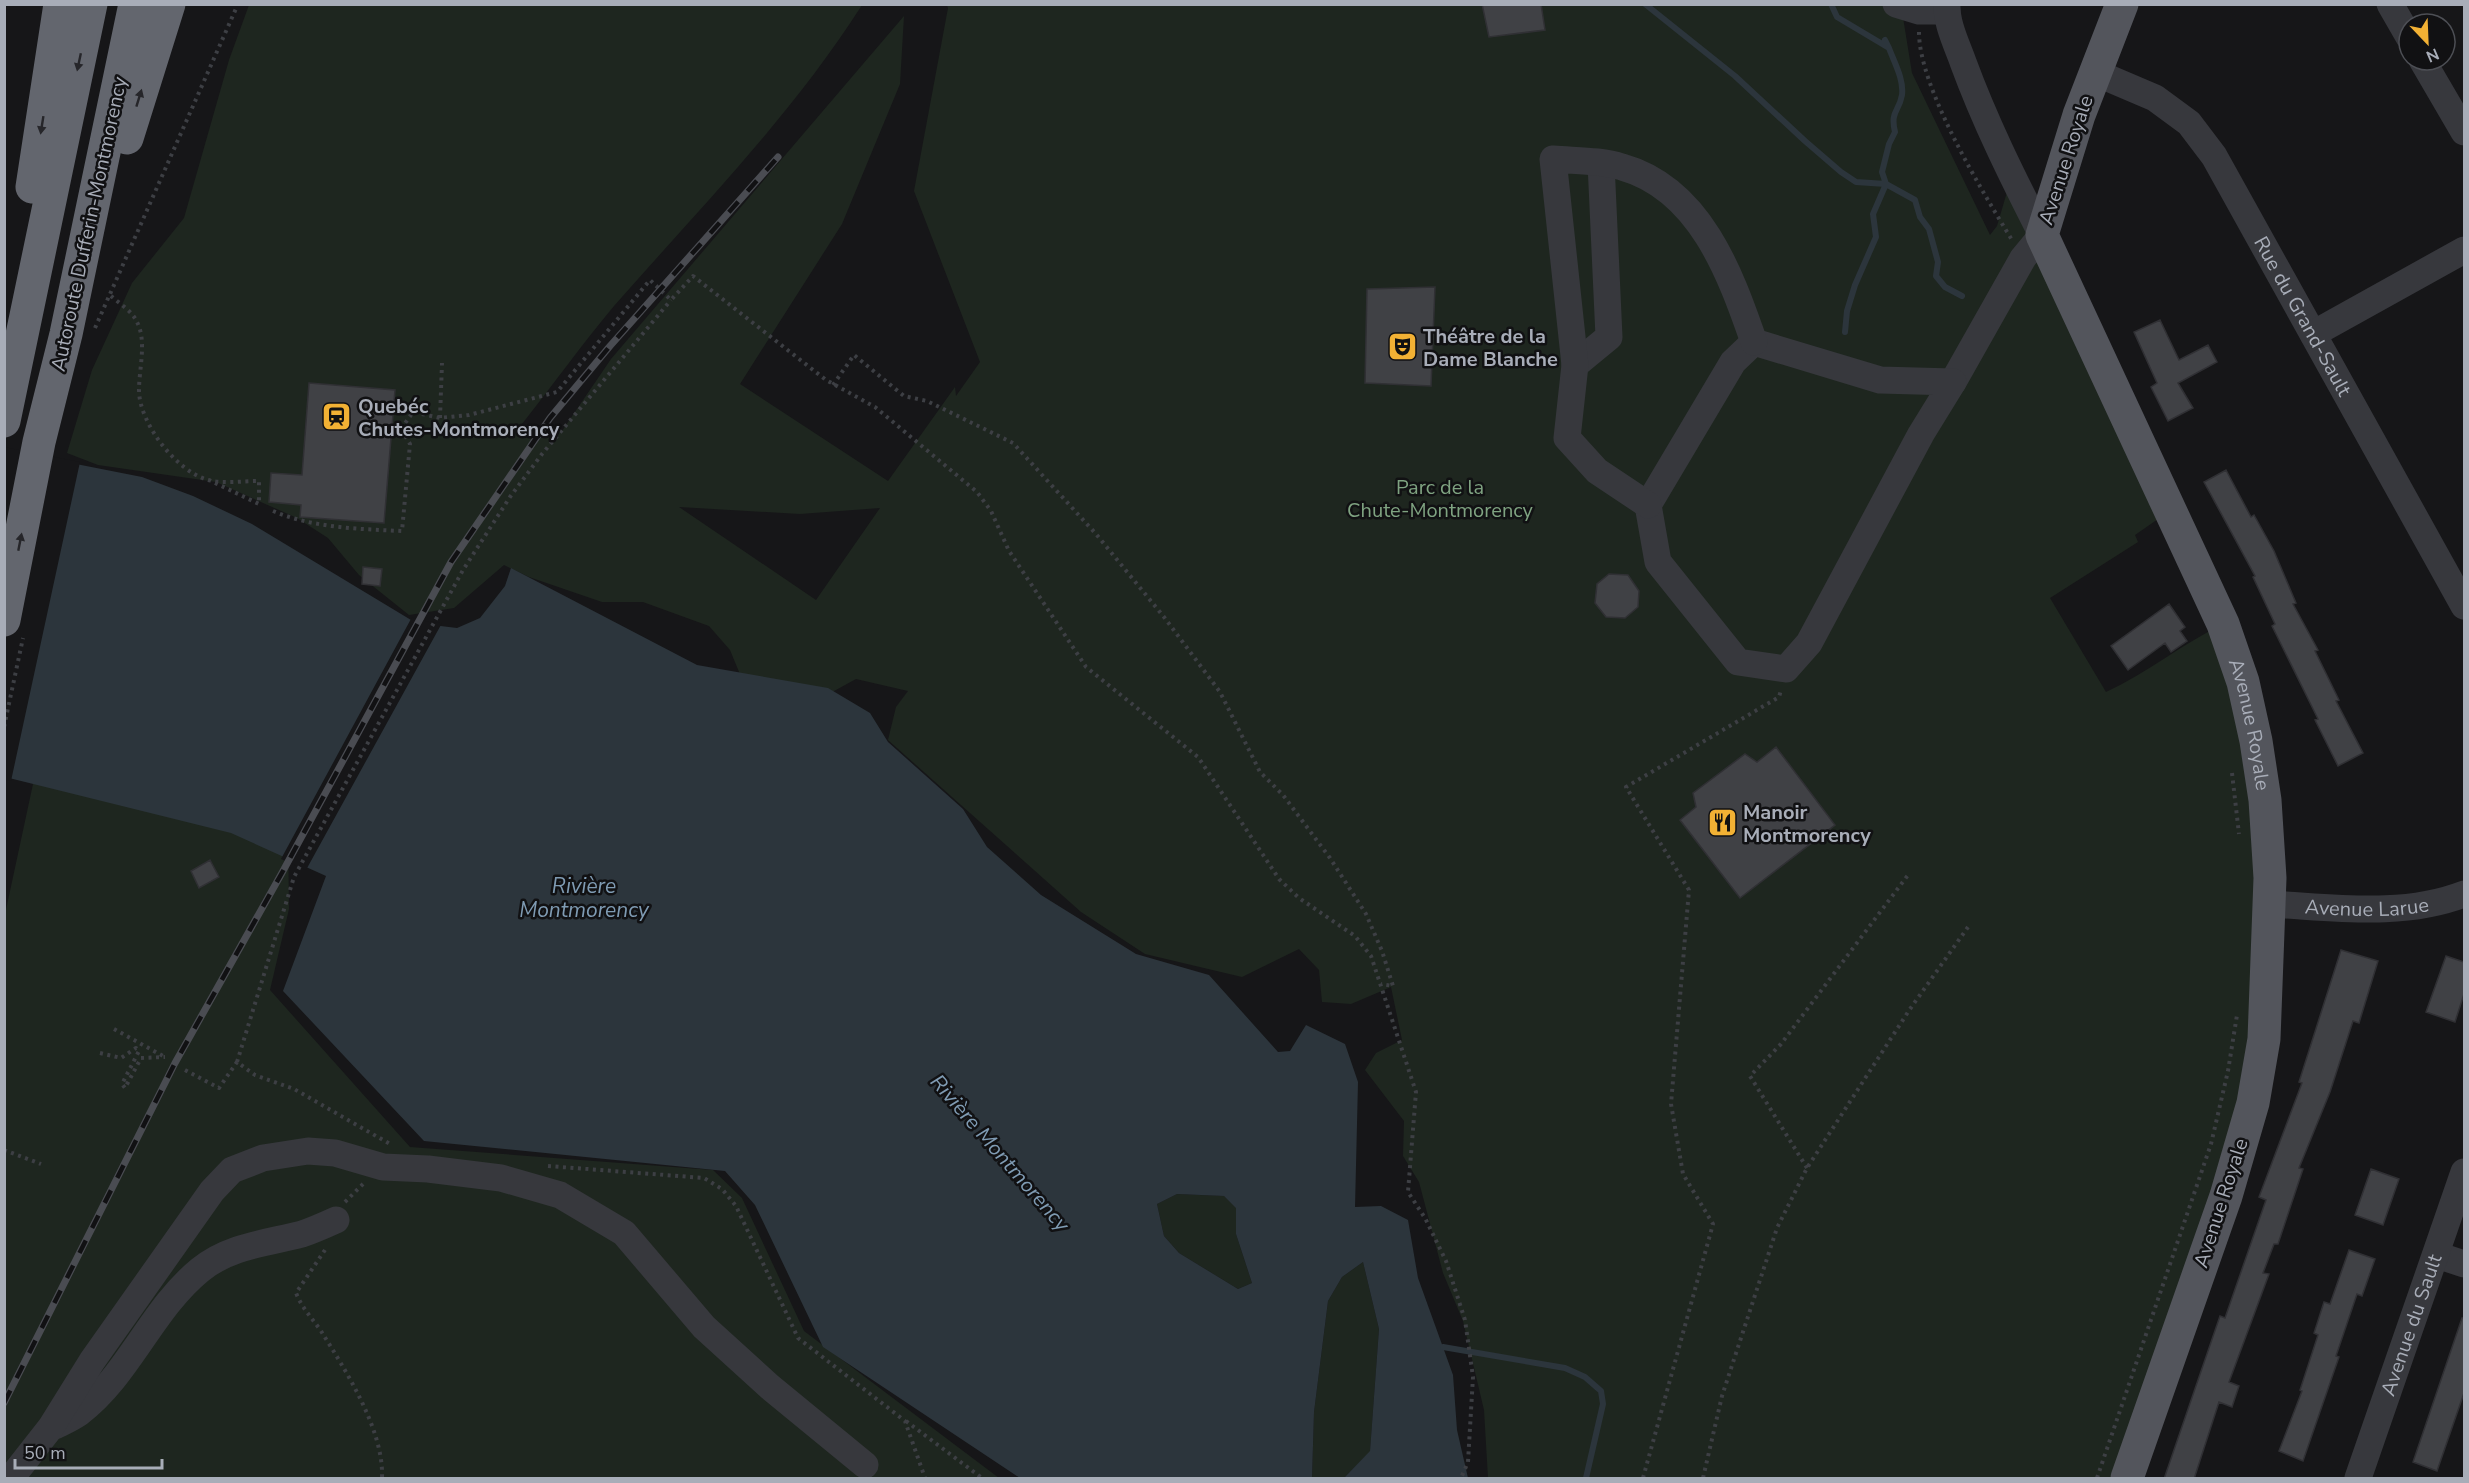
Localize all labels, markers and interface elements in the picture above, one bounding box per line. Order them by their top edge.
north arrow [2397,12,2457,72]
text: N [2423,42,2442,67]
one-way arrow [74,52,83,71]
street label: Autoroute Dufferin-Montmorency [45,74,134,374]
one-way arrow [135,89,144,107]
street label: Avenue Royale [2032,92,2100,228]
one-way arrow [37,115,46,134]
street label: Rue du Grand-Sault [2248,231,2359,402]
place label: Théâtre de la Dame Blanche [1423,323,1558,373]
theatre icon: Théâtre de la Dame Blanche [1386,331,1418,363]
place label: Quebéc Chutes-Montmorency [358,393,560,443]
station icon: Quebéc Chutes-Montmorency [321,401,353,433]
park label: Parc de la Chute-Montmorency [1347,474,1534,524]
one-way arrow [16,533,25,552]
street label: Avenue Royale [2222,655,2277,792]
place label: Manoir Montmorency [1743,799,1871,849]
restaurant icon: Manoir Montmorency [1706,807,1738,839]
water label: Rivière Montmorency [519,872,650,924]
street label: Avenue Larue [2304,891,2431,923]
water label: Rivière Montmorency [924,1069,1077,1238]
street label: Avenue Royale [2187,1135,2255,1271]
street label: Avenue du Sault [2374,1250,2448,1399]
scale bar [15,1432,162,1470]
text: 50 m [24,1441,66,1465]

